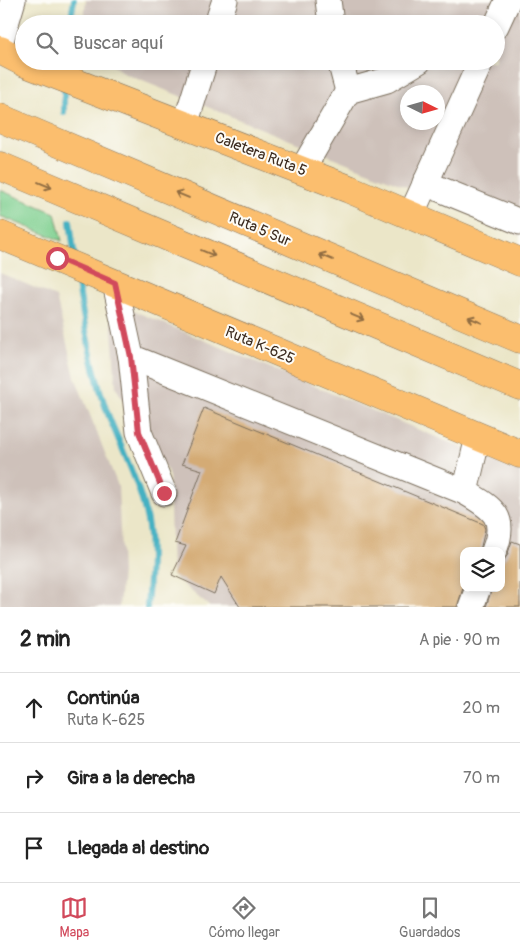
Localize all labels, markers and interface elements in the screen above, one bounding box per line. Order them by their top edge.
search box [15,15,505,70]
icon: search [33,29,61,57]
text: Buscar aquí [73,31,164,55]
north arrow [400,85,445,130]
street label: Caletera Ruta 5 [212,128,309,181]
one-way arrow [37,181,52,190]
one-way arrow [175,190,190,200]
street label: Ruta 5 Sur [226,208,294,251]
route start [46,247,69,270]
one-way arrow [200,249,215,259]
one-way arrow [319,251,334,261]
one-way arrow [349,312,364,322]
one-way arrow [468,315,483,325]
street label: Ruta K-625 [222,322,297,369]
route end [153,482,176,505]
map controls [460,547,505,592]
button: layers [460,547,505,592]
text: 2 min [20,626,70,653]
text: A pie · 90 m [419,630,500,650]
text: Continúa [67,686,140,710]
icon: ahead [20,694,48,722]
text: 20 m [462,698,500,718]
text: Ruta K-625 [67,710,145,730]
icon: right [20,764,48,792]
text: Gira a la derecha [67,766,195,790]
text: 70 m [463,768,500,788]
icon: arrive [20,834,48,862]
text: Llegada al destino [67,836,209,860]
tab: Mapa [60,894,89,941]
tab: Cómo llegar [209,894,280,941]
tab: Guardados [399,894,460,941]

